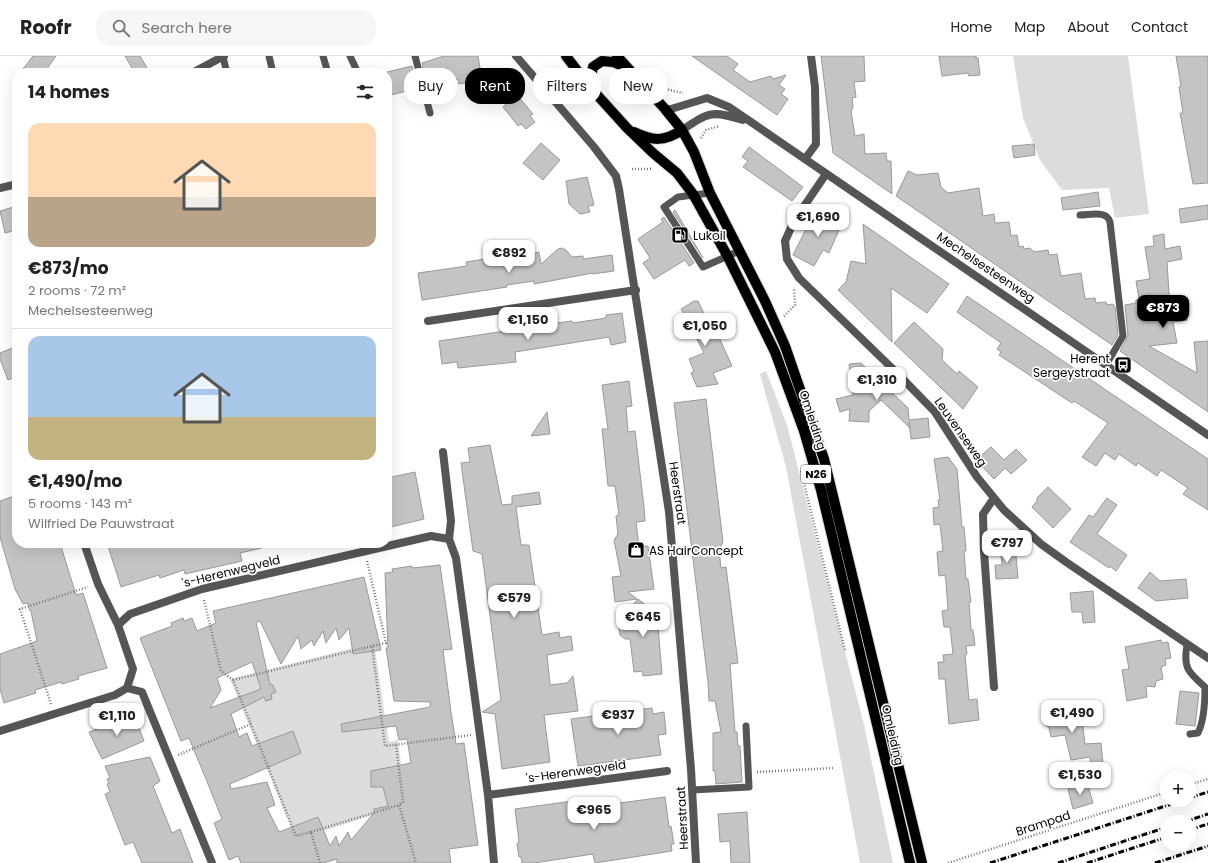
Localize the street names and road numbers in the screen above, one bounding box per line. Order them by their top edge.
street label: Mechelsesteenweg [933,228,1039,306]
street label: Omleiding [795,388,831,452]
street label: Leuvenseweg [931,394,991,470]
street label: Heerstraat [665,460,691,526]
road number: N26 [801,465,831,483]
street label: 's-Herenwegveld [180,551,282,591]
street label: Omleiding [878,703,908,767]
street label: 's-Herenwegveld [525,756,627,786]
street label: Heerstraat [672,786,692,850]
street label: Brampad [1013,806,1073,840]

